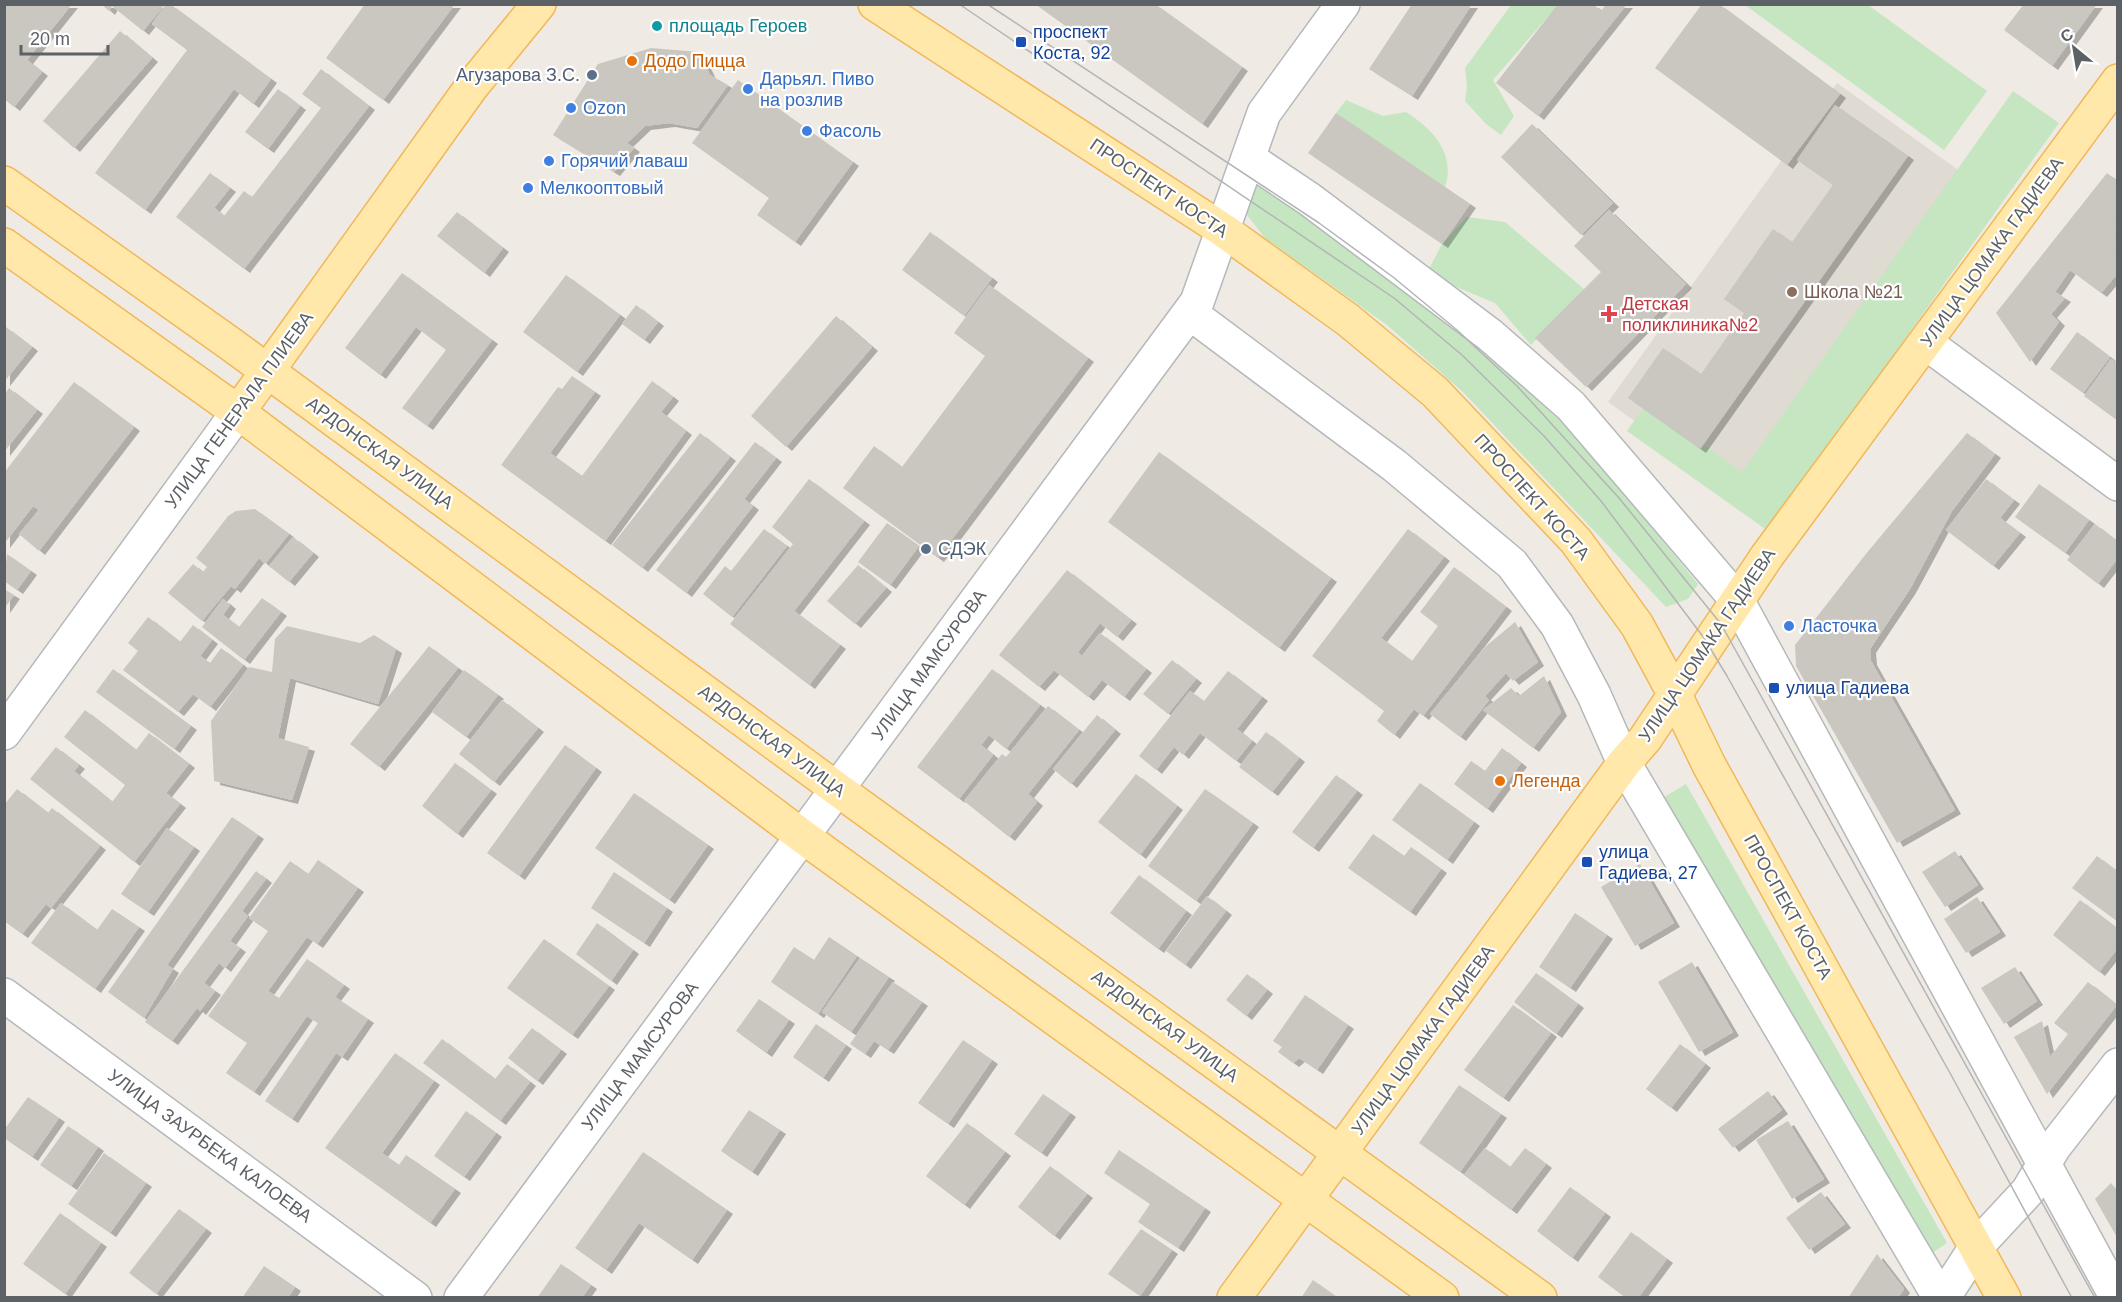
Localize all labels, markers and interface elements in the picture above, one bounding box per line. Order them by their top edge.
place label: площадь Героев [669,16,807,36]
scale bar [21,18,108,56]
north arrow [2044,18,2104,78]
marker: площадь Героев [650,19,664,33]
place label: проспект Коста, 92 [1033,22,1111,63]
text: С [2057,25,2076,46]
text: 20 m [30,29,70,49]
marker: проспект Коста, 92 [1014,35,1028,49]
place label: Додо Пицца [644,51,746,71]
marker: Додо Пицца [625,54,639,68]
place label: Агузарова З.С. [456,65,580,85]
marker: Агузарова З.С. [585,68,599,82]
place label: Дарьял. Пиво на розлив [760,69,874,110]
marker: Дарьял. Пиво на розлив [741,82,755,96]
place label: Ozon [583,98,626,118]
marker: Ozon [564,101,578,115]
place label: Фасоль [819,121,881,141]
marker: Фасоль [800,124,814,138]
street label: ПРОСПЕКТ КОСТА [1086,134,1232,242]
place label: Горячий лаваш [561,151,688,171]
street label: УЛИЦА ЦОМАКА ГАДИЕВА [1917,153,2067,351]
marker: Горячий лаваш [542,154,556,168]
place label: Мелкооптовый [540,178,664,198]
marker: Мелкооптовый [521,181,535,195]
place label: Школа №21 [1804,282,1903,302]
marker: Школа №21 [1785,285,1799,299]
place label: Детская поликлиника№2 [1622,294,1758,335]
marker: Детская поликлиника№2 [1600,305,1618,323]
street label: УЛИЦА ГЕНЕРАЛА ПЛИЕВА [161,308,317,512]
street label: АРДОНСКАЯ УЛИЦА [303,393,457,513]
street label: ПРОСПЕКТ КОСТА [1470,430,1594,564]
place label: СДЭК [938,539,987,559]
marker: СДЭК [919,542,933,556]
street label: УЛИЦА ЦОМАКА ГАДИЕВА [1635,544,1779,746]
street label: УЛИЦА МАМСУРОВА [868,586,990,744]
place label: Ласточка [1801,616,1878,636]
marker: Ласточка [1782,619,1796,633]
place label: улица Гадиева [1786,678,1910,698]
street label: АРДОНСКАЯ УЛИЦА [695,681,849,801]
marker: улица Гадиева [1767,681,1781,695]
place label: Легенда [1512,771,1581,791]
marker: Легенда [1493,774,1507,788]
street label: ПРОСПЕКТ КОСТА [1740,831,1836,983]
place label: улица Гадиева, 27 [1599,842,1698,883]
marker: улица Гадиева, 27 [1580,855,1594,869]
street label: УЛИЦА ЦОМАКА ГАДИЕВА [1348,941,1498,1139]
street label: АРДОНСКАЯ УЛИЦА [1088,966,1242,1086]
street label: УЛИЦА МАМСУРОВА [578,978,702,1134]
street label: УЛИЦА ЗАУРБЕКА КАЛОЕВА [104,1065,316,1227]

